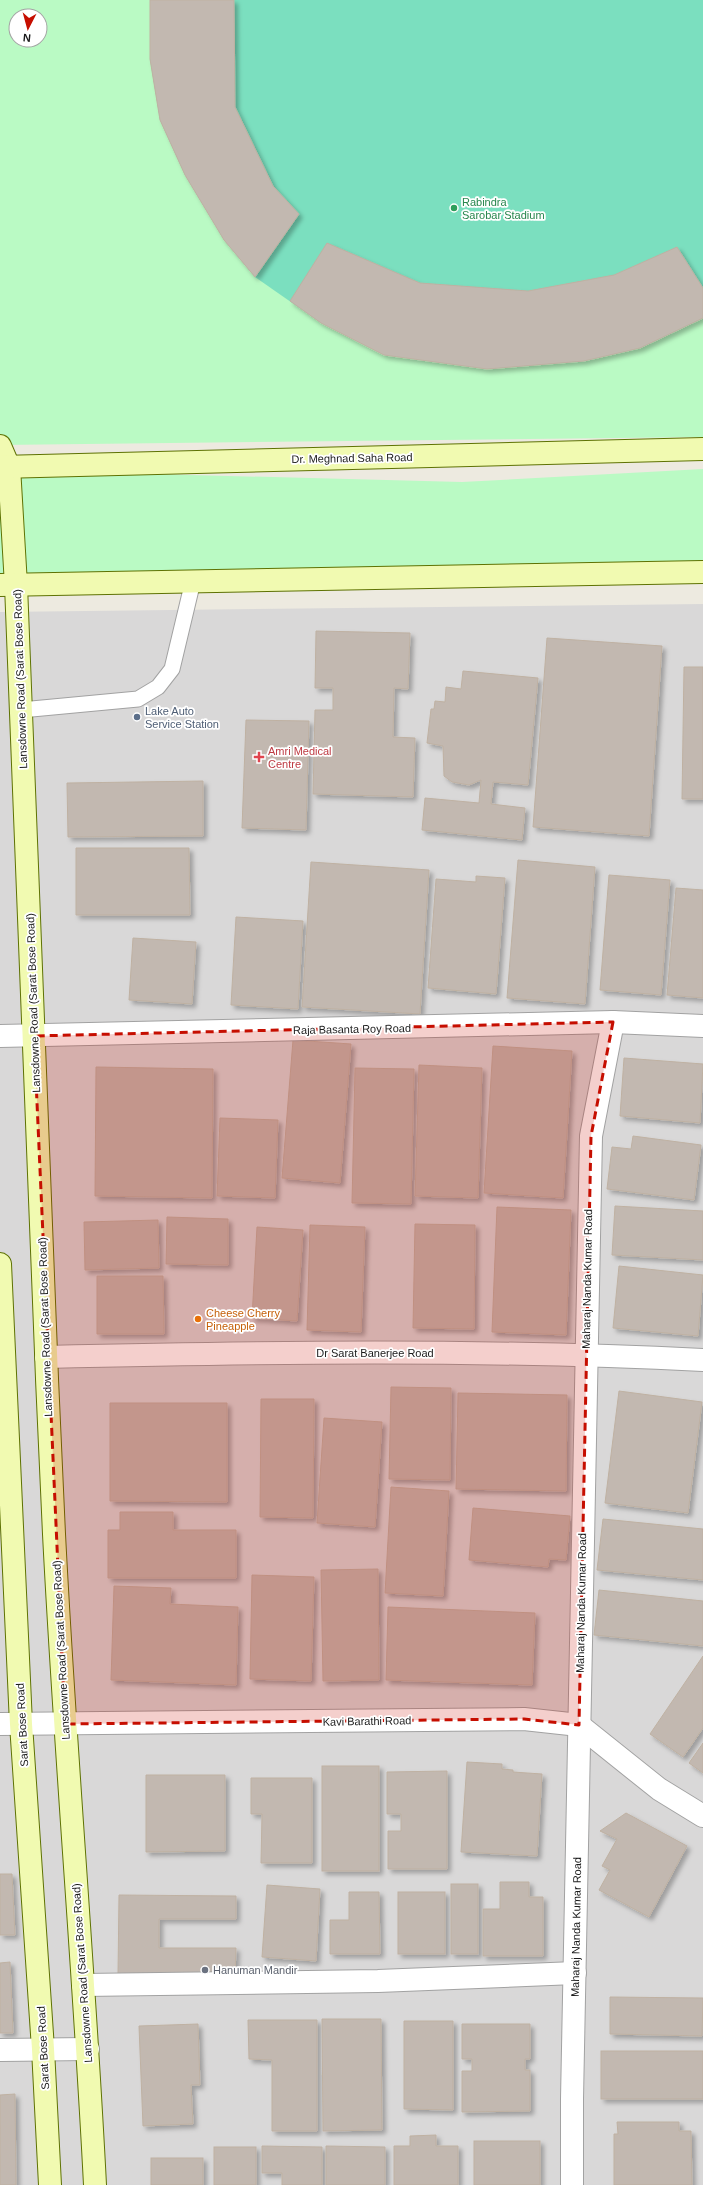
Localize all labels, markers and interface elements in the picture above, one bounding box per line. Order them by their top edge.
north arrow [8,8,48,48]
text: N [22,32,32,44]
place label: Rabindra Sarobar Stadium [462,196,545,221]
marker: Rabindra Sarobar Stadium [449,203,459,213]
street label: Dr. Meghnad Saha Road [291,451,413,465]
street label: Lansdowne Road (Sarat Bose Road) [11,589,29,769]
place label: Lake Auto Service Station [145,705,219,730]
marker: Lake Auto Service Station [132,712,142,722]
place label: Amri Medical Centre [268,745,332,770]
marker: Amri Medical Centre [253,751,265,763]
street label: Lansdowne Road (Sarat Bose Road) [24,913,42,1093]
street label: Raja Basanta Roy Road [293,1022,411,1036]
street label: Maharaj Nanda Kumar Road [580,1209,594,1349]
street label: Lansdowne Road (Sarat Bose Road) [36,1237,54,1417]
place label: Cheese Cherry Pineapple [206,1307,280,1332]
marker: Cheese Cherry Pineapple [193,1314,203,1324]
street label: Dr Sarat Banerjee Road [316,1347,434,1359]
street label: Maharaj Nanda Kumar Road [574,1533,588,1673]
street label: Lansdowne Road (Sarat Bose Road) [50,1560,72,1740]
street label: Sarat Bose Road [14,1683,30,1767]
street label: Kavi Barathi Road [323,1714,411,1728]
street label: Maharaj Nanda Kumar Road [569,1857,583,1997]
street label: Lansdowne Road (Sarat Bose Road) [70,1883,94,2063]
place label: Hanuman Mandir [213,1964,298,1976]
marker: Hanuman Mandir [200,1965,210,1975]
street label: Sarat Bose Road [35,2006,51,2090]

